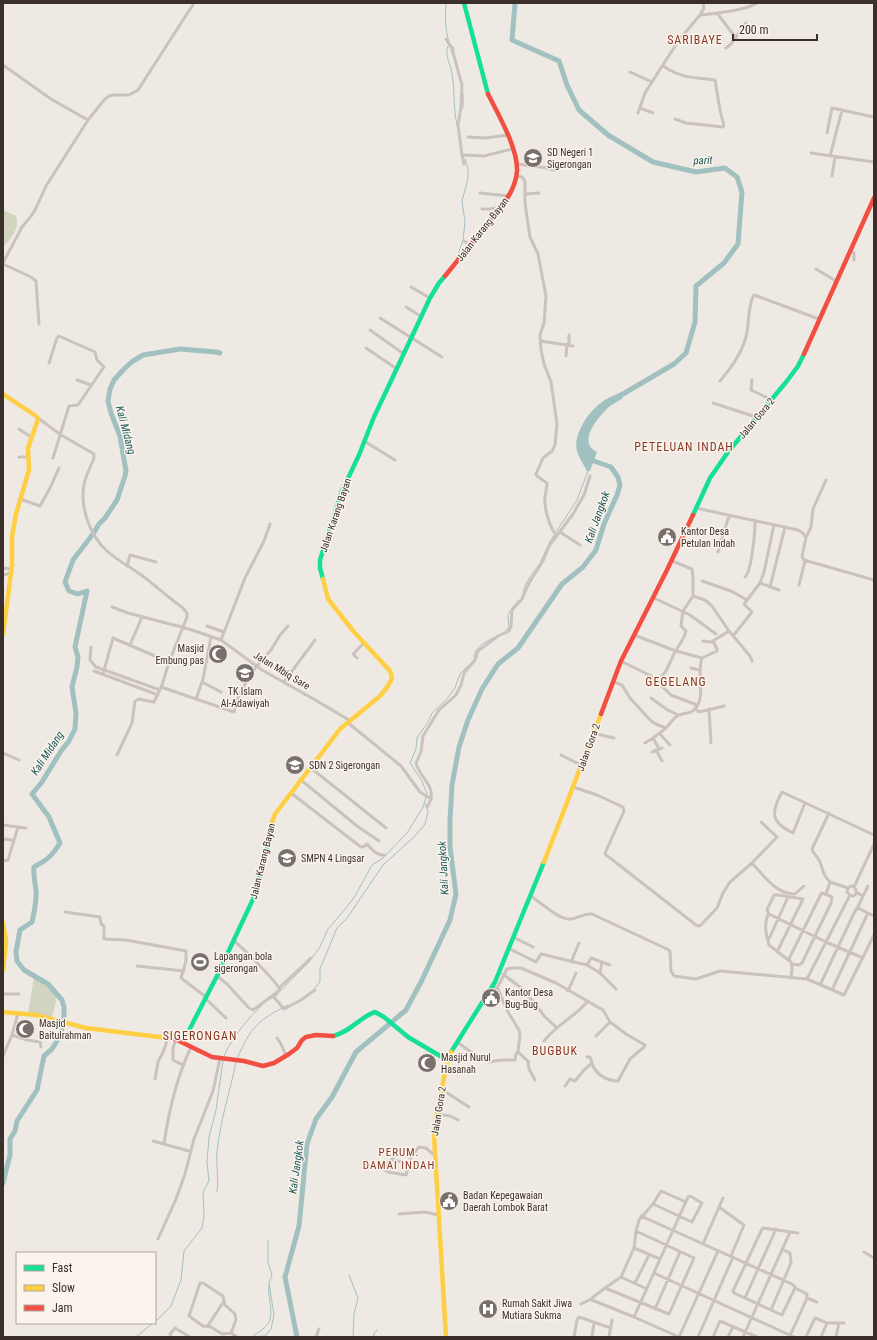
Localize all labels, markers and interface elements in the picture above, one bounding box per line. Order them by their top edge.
scale bar [733,16,817,42]
text: 200 m [739,23,769,37]
district label: SARIBAYE [667,33,723,47]
school or university icon: SD Negeri 1 Sigerongan [522,147,544,169]
place label: SD Negeri 1 Sigerongan [547,147,593,170]
water label: parit [692,154,714,167]
street label: Jalan Karang Bayan [454,195,511,263]
street label: Jalan Gora 2 [736,396,777,441]
water label: Kali Midang [113,404,138,457]
district label: PETELUAN INDAH [634,440,734,454]
street label: Jalan Karang Bayan [318,476,353,554]
water label: Kali Jangkok [582,489,613,545]
public building icon: Kantor Desa Petulan Indah [656,526,678,548]
place label: Kantor Desa Petulan Indah [681,526,735,549]
place label: Masjid Embung pas [155,643,204,666]
mosque icon: Masjid Embung pas [207,643,229,665]
street label: Jalan Mbiq Sare [252,649,312,692]
school or university icon: TK Islam Al-Adawiyah [234,662,256,684]
district label: GEGELANG [645,675,707,689]
place label: TK Islam Al-Adawiyah [221,686,269,709]
street label: Jalan Gora 2 [575,722,602,772]
water label: Kali Midang [28,728,67,778]
school or university icon: SDN 2 Sigerongan [284,754,306,776]
place label: SDN 2 Sigerongan [309,760,380,771]
street label: Jalan Karang Bayan [248,822,277,900]
water label: Kali Jangkok [436,840,451,895]
school or university icon: SMPN 4 Lingsar [276,847,298,869]
place label: SMPN 4 Lingsar [301,853,364,864]
sports icon: Lapangan bola sigerongan [189,951,211,973]
place label: Lapangan bola sigerongan [214,951,272,974]
public building icon: Kantor Desa Bug-Bug [480,987,502,1009]
place label: Kantor Desa Bug-Bug [505,987,553,1010]
mosque icon: Masjid Baitulrahman [14,1018,36,1040]
place label: Masjid Baitulrahman [39,1018,91,1041]
district label: SIGERONGAN [163,1029,237,1043]
district label: BUGBUK [532,1044,578,1058]
mosque icon: Masjid Nurul Hasanah [416,1052,438,1074]
place label: Masjid Nurul Hasanah [441,1052,491,1075]
street label: Jalan Gora 2 [429,1086,448,1136]
water label: Kali Jangkok [286,1139,307,1195]
district label: PERUM. DAMAI INDAH [363,1146,435,1172]
public building icon: Badan Kepegawaian Daerah Lombok Barat [438,1190,460,1212]
place label: Badan Kepegawaian Daerah Lombok Barat [463,1190,548,1213]
legend [16,1252,156,1324]
text: Fast [52,1261,73,1275]
text: Slow [52,1281,75,1295]
hospital icon: Rumah Sakit Jiwa Mutiara Sukma [477,1298,499,1320]
place label: Rumah Sakit Jiwa Mutiara Sukma [502,1298,572,1321]
text: Jam [52,1301,73,1315]

